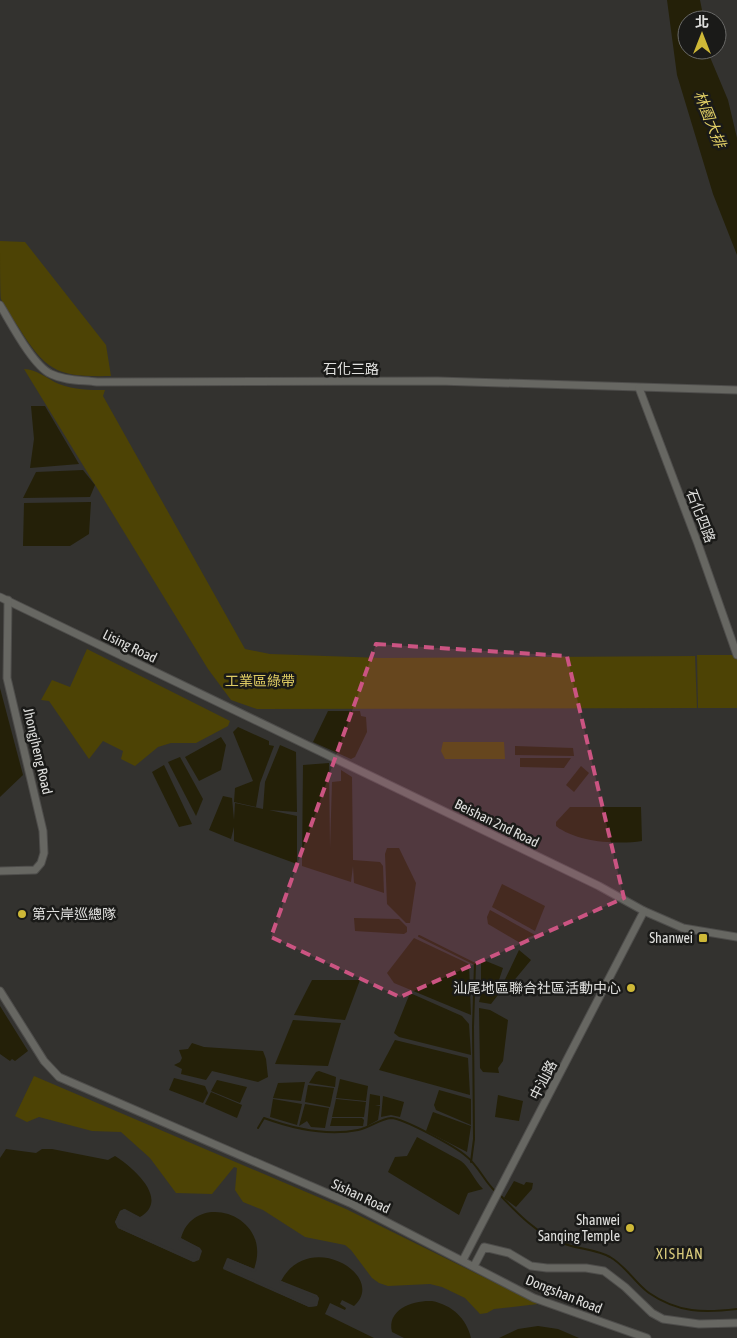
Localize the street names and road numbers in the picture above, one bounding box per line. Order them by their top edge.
street label: 石化三路 [323,361,379,377]
street label: 石化四路 [683,487,719,545]
street label: Lising Road [100,626,160,666]
street label: Jhongjheng Road [20,706,56,796]
street label: Beishan 2nd Road [452,796,542,850]
street label: 中汕路 [526,1058,560,1102]
street label: Sishan Road [329,1175,393,1217]
street label: Dongshan Road [523,1271,605,1317]

